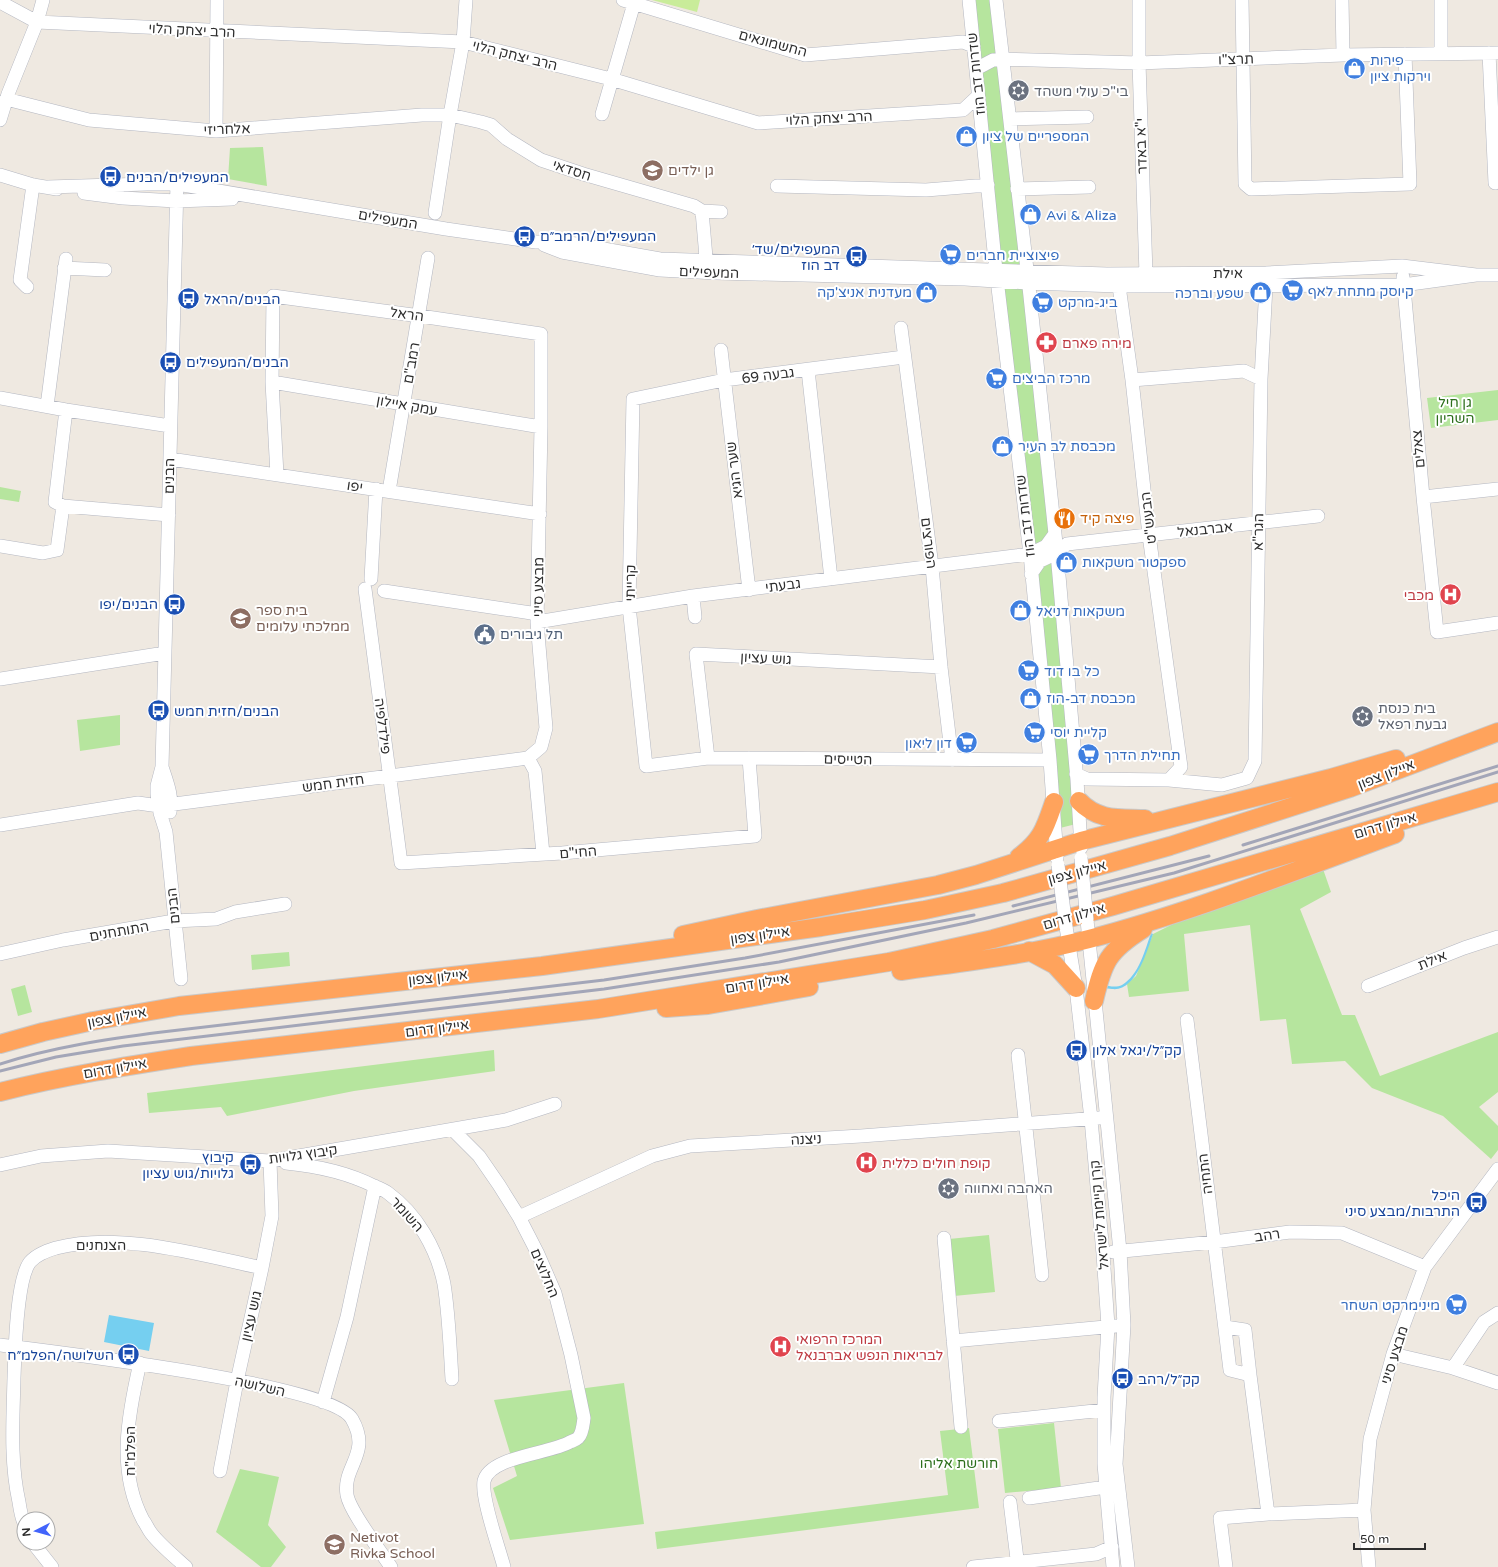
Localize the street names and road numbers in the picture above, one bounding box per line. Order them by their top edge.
street label: הרב יצחק הלוי [148,20,236,41]
street label: החשמונאים [737,26,809,61]
street label: שדרות דב הוז [964,32,989,116]
street label: הרב יצחק הלוי [471,37,559,74]
street label: תרצ"ו [1218,50,1254,69]
street label: הרב יצחק הלוי [785,108,873,129]
street label: י"א באדר [1132,117,1151,175]
street label: אלחריזי [203,120,251,139]
street label: חסדאי [550,156,593,185]
street label: המעפילים [357,206,419,233]
street label: המעפילים [679,263,739,282]
street label: אילת [1213,265,1243,282]
street label: הראל [389,304,425,325]
street label: רמב"ם [399,341,424,385]
street label: גבעה 69 [741,364,795,387]
street label: עמק איילון [375,392,439,419]
street label: צאלים [1408,429,1429,469]
street label: שער הגיא [723,440,746,500]
street label: הבנים [161,458,178,494]
street label: שדרות דב הוז [1012,474,1039,558]
street label: יפו [346,477,364,496]
street label: הבעש"ט [1137,491,1160,545]
street label: הגר"א [1250,513,1267,551]
street label: הפורצים [917,516,940,570]
street label: אברבנאל [1176,518,1234,541]
street label: מבצע סיני [529,557,548,617]
street label: קרייתי [622,564,639,602]
street label: גבעתי [764,575,802,596]
street label: גוש עציון [740,649,792,668]
street label: פילדלפיה [371,697,394,756]
street label: הטייסים [824,751,872,768]
street label: איילון צפון [1355,756,1417,793]
street label: חזית חמש [301,771,365,796]
street label: איילון דרום [1352,808,1418,843]
street label: החי"ם [559,842,598,863]
street label: איילון צפון [1046,857,1108,888]
street label: הבנים [163,887,184,925]
street label: איילון דרום [1041,899,1107,934]
street label: התותחנים [88,918,150,945]
street label: איילון צפון [729,923,791,948]
street label: אילת [1415,947,1449,974]
street label: איילון צפון [407,966,469,989]
street label: איילון דרום [724,970,790,997]
street label: איילון צפון [86,1003,148,1032]
street label: איילון דרום [404,1016,470,1041]
street label: איילון דרום [82,1055,148,1082]
street label: ניצנה [790,1130,822,1149]
street label: קיבוץ גלויות [267,1141,339,1168]
street label: התחיה [1195,1153,1216,1195]
street label: קרן קיימת לישראל [1086,1159,1113,1271]
street label: השומר [386,1193,427,1235]
street label: רהב [1253,1225,1281,1246]
street label: הצנחנים [76,1237,126,1254]
street label: החלוצים [527,1246,563,1300]
street label: גוש עציון [237,1289,266,1343]
street label: מבצע סיני [1377,1324,1412,1386]
street label: השלושה [233,1372,287,1401]
street label: הפלמ"ח [122,1426,139,1476]

